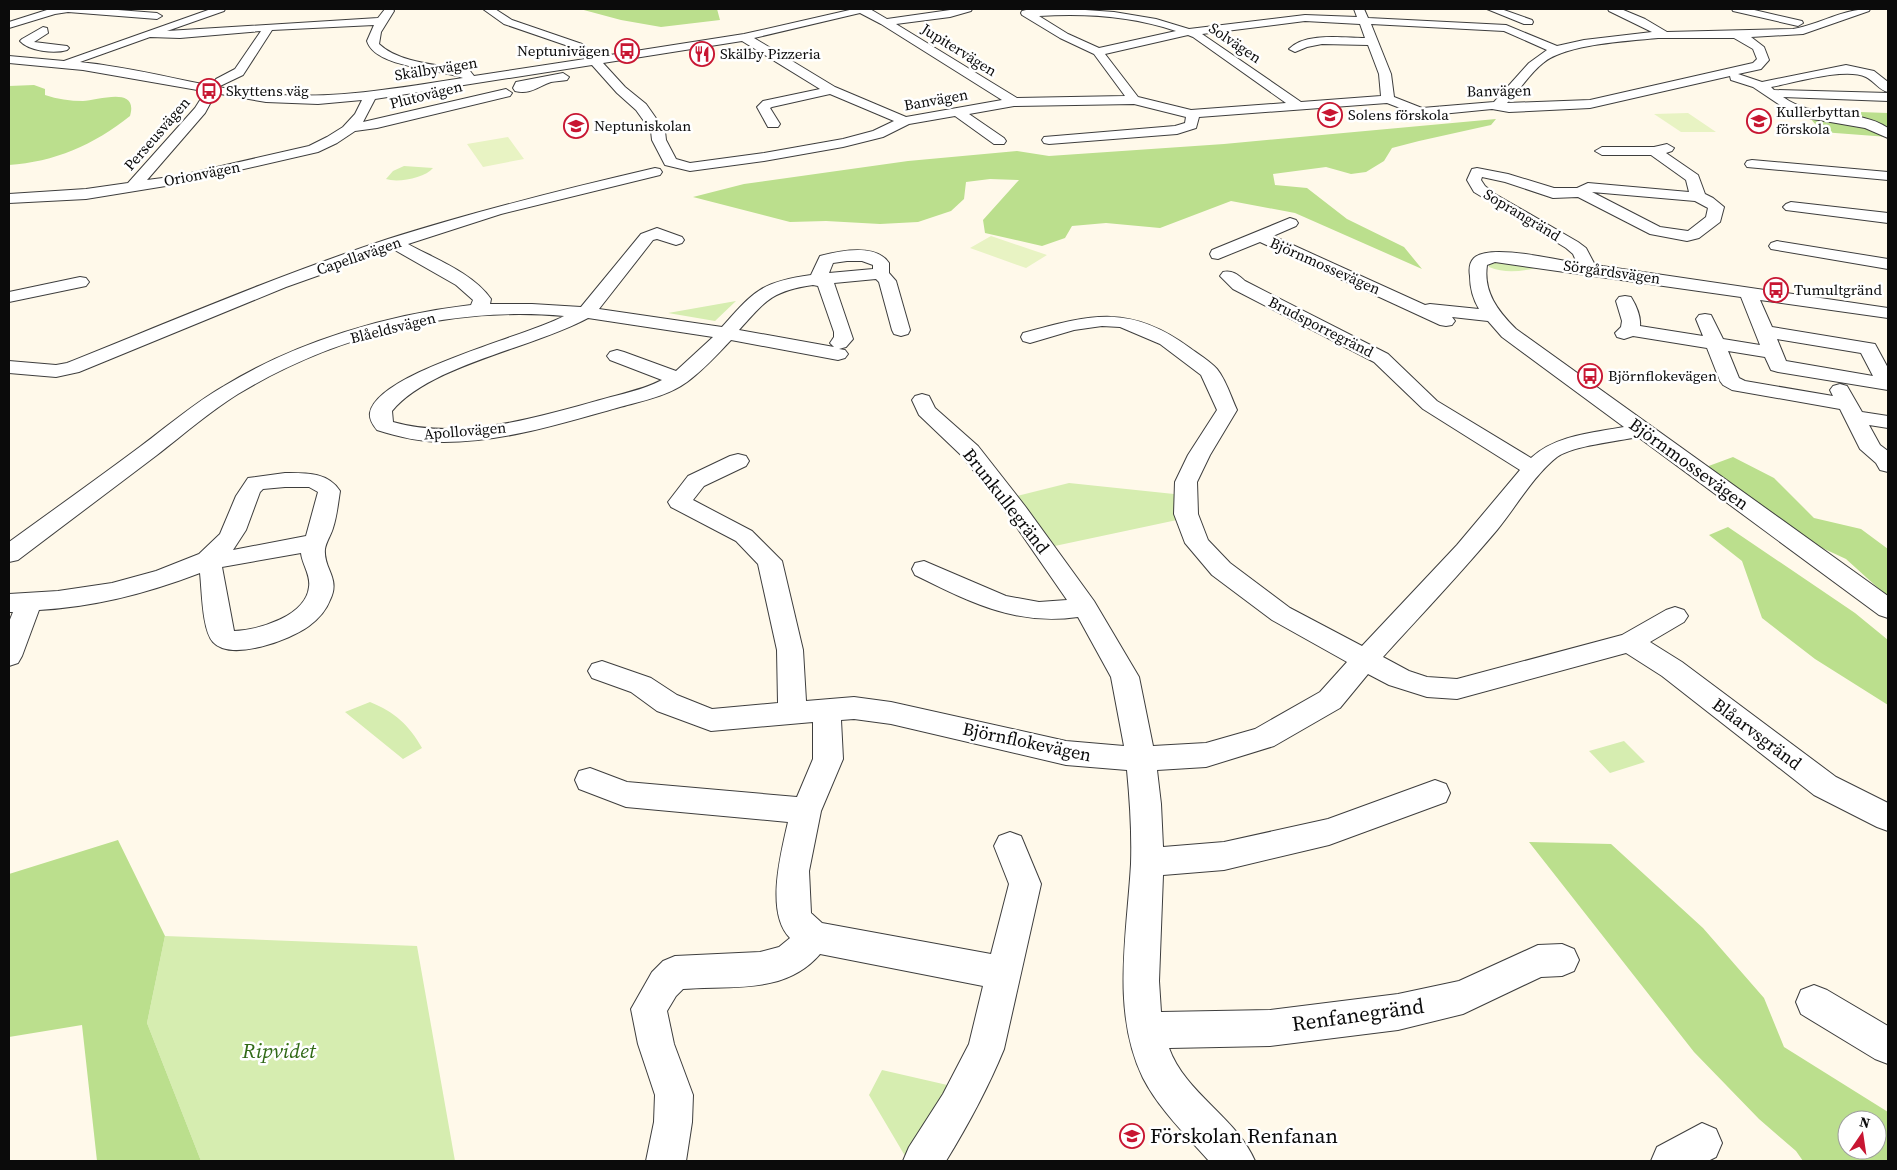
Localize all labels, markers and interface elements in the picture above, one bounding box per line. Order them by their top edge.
street label: Solvägen [1205,17,1266,68]
street label: Jupitervägen [917,18,1001,81]
bus stop icon: Neptunivägen [614,38,640,64]
place label: Neptunivägen [517,40,610,61]
restaurant icon: Skälby Pizzeria [689,41,715,67]
place label: Skälby Pizzeria [720,43,821,64]
street label: Skälbyvägen [393,52,479,85]
street label: Plutovägen [387,75,464,114]
bus stop icon: Skyttens väg [196,78,222,104]
street label: Banvägen [1466,79,1532,102]
place label: Skyttens väg [226,80,309,101]
street label: Banvägen [902,84,970,115]
street label: Perseusvägen [119,92,194,175]
place label: Kullerbyttan förskola [1776,101,1860,139]
school or university icon: Solens förskola [1317,102,1343,128]
place label: Solens förskola [1348,104,1449,125]
school or university icon: Kullerbyttan förskola [1746,108,1772,134]
school or university icon: Neptuniskolan [563,113,589,139]
place label: Neptuniskolan [594,115,691,136]
street label: Orionvägen [162,156,242,191]
street label: Soprangränd [1480,183,1565,246]
street label: Capellavägen [314,231,404,280]
street label: Björnmossevägen [1267,232,1384,299]
street label: Sörgårdsvägen [1562,254,1662,289]
bus stop icon: Tumultgränd [1763,277,1789,303]
place label: Tumultgränd [1794,279,1883,300]
street label: Brudsporregränd [1265,291,1378,362]
street label: Blåeldsvägen [348,307,438,348]
bus stop icon: Björnflokevägen [1577,363,1603,389]
place label: Björnflokevägen [1608,365,1717,386]
street label: Björnmossevägen [1624,412,1754,516]
street label: Apollovägen [423,416,507,445]
street label: Brunkullegränd [957,443,1055,559]
street label: Blåarvsgränd [1707,692,1807,775]
street label: Björnflokevägen [960,716,1094,767]
street label: Renfanegränd [1290,991,1426,1038]
park label: Ripvidet [241,1036,317,1065]
north arrow [1837,1110,1887,1160]
text: N [1858,1111,1872,1133]
place label: Förskolan Renfanan [1150,1121,1338,1150]
school or university icon: Förskolan Renfanan [1119,1123,1145,1149]

